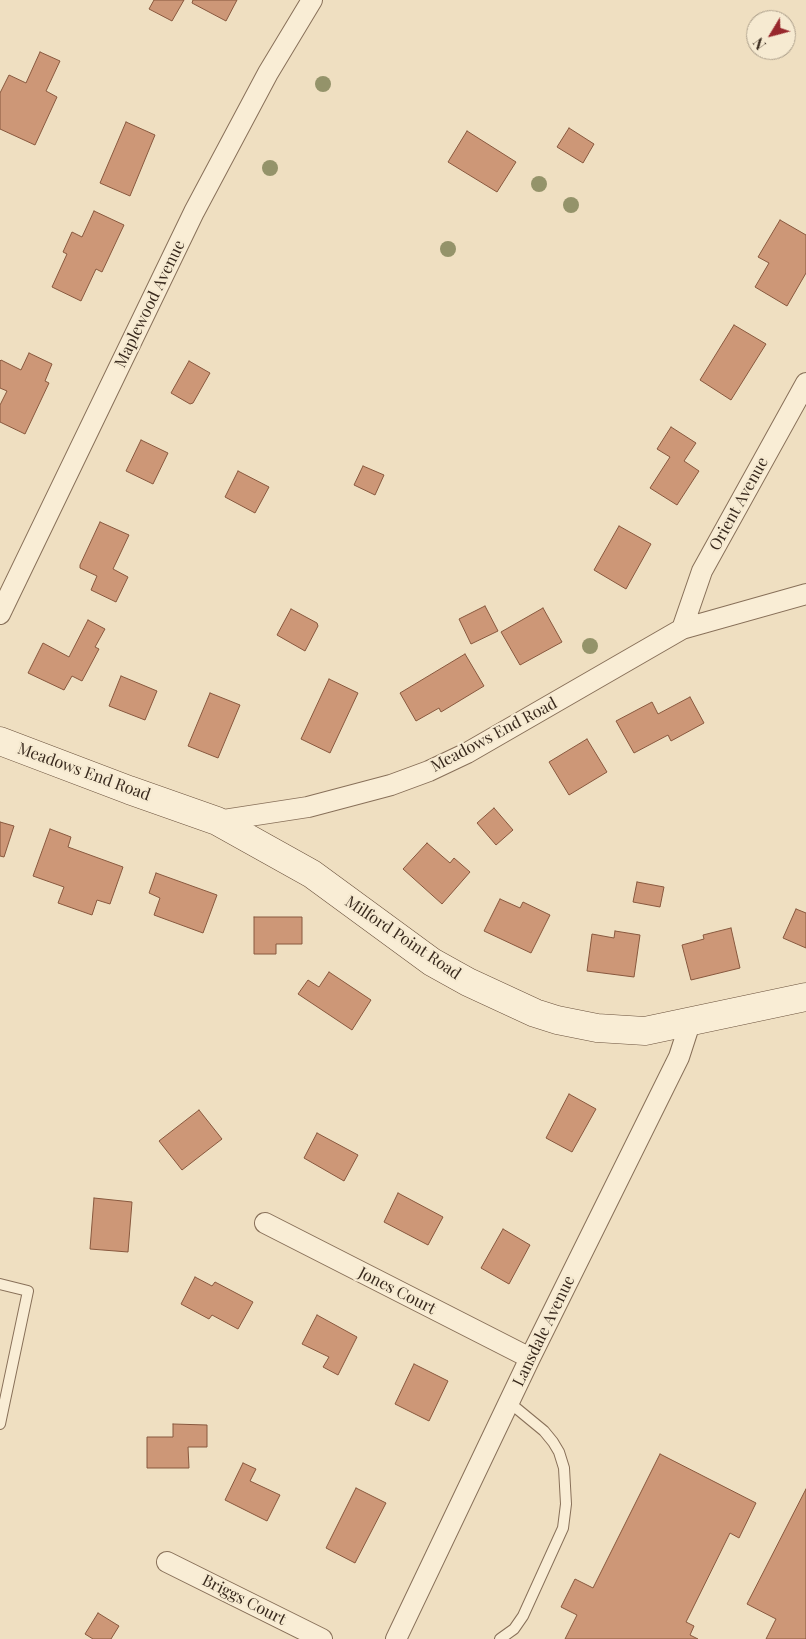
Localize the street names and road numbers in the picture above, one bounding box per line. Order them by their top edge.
street label: Maplewood Avenue [111,237,189,371]
street label: Orient Avenue [705,454,773,554]
street label: Meadows End Road [428,694,560,776]
street label: Meadows End Road [15,739,153,805]
street label: Milford Point Road [342,892,464,984]
street label: Jones Court [355,1263,439,1319]
street label: Lansdale Avenue [509,1273,579,1389]
street label: Briggs Court [199,1571,289,1629]

